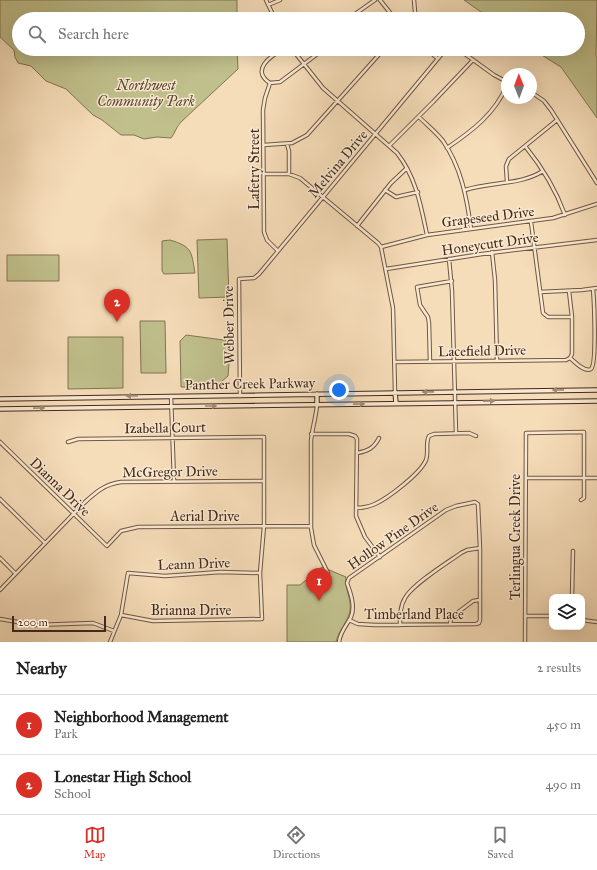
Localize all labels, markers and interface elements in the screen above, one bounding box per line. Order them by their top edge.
search box [12,12,585,56]
icon: search [26,23,48,45]
text: Search here [58,25,129,43]
north arrow [501,68,537,104]
park label: Northwest Community Park [97,77,195,110]
street label: Melvina Drive [305,127,371,201]
street label: Lafetry Street [246,128,263,210]
street label: Grapeseed Drive [441,203,536,231]
street label: Honeycutt Drive [441,229,540,259]
street label: Webber Drive [220,285,238,364]
pin: 2 [104,289,130,322]
street label: Lacefield Drive [438,342,526,360]
street label: Panther Creek Parkway [185,374,316,394]
your location [329,380,349,400]
one-way arrow [551,387,564,393]
one-way arrow [422,388,434,395]
one-way arrow [126,393,138,400]
one-way arrow [483,398,496,404]
one-way arrow [353,401,366,407]
one-way arrow [205,403,218,409]
one-way arrow [33,405,46,411]
street label: Izabella Court [124,419,206,437]
street label: Dianna Drive [26,454,94,520]
street label: McGregor Drive [122,463,218,481]
street label: Terlingua Creek Drive [507,474,524,600]
street label: Hollow Pine Drive [345,498,442,574]
street label: Aerial Drive [169,508,240,525]
street label: Leann Drive [157,554,231,574]
pin: 1 [306,568,332,601]
map controls [549,594,585,630]
button: layers [549,594,585,630]
street label: Brianna Drive [151,602,231,619]
street label: Timberland Place [364,606,464,623]
scale bar [12,614,106,633]
text: 200 m [18,616,48,629]
text: Nearby [16,658,67,679]
text: 2 results [537,660,581,676]
text: Neighborhood Management [54,708,229,726]
text: 1 [26,717,32,733]
text: 450 m [546,717,581,733]
text: Park [54,726,78,742]
text: Lonestar High School [54,768,191,786]
text: 2 [26,777,32,793]
text: 490 m [545,777,581,793]
text: School [54,786,91,802]
tab: Map [84,824,106,861]
tab: Directions [273,824,320,861]
tab: Saved [487,824,513,861]

